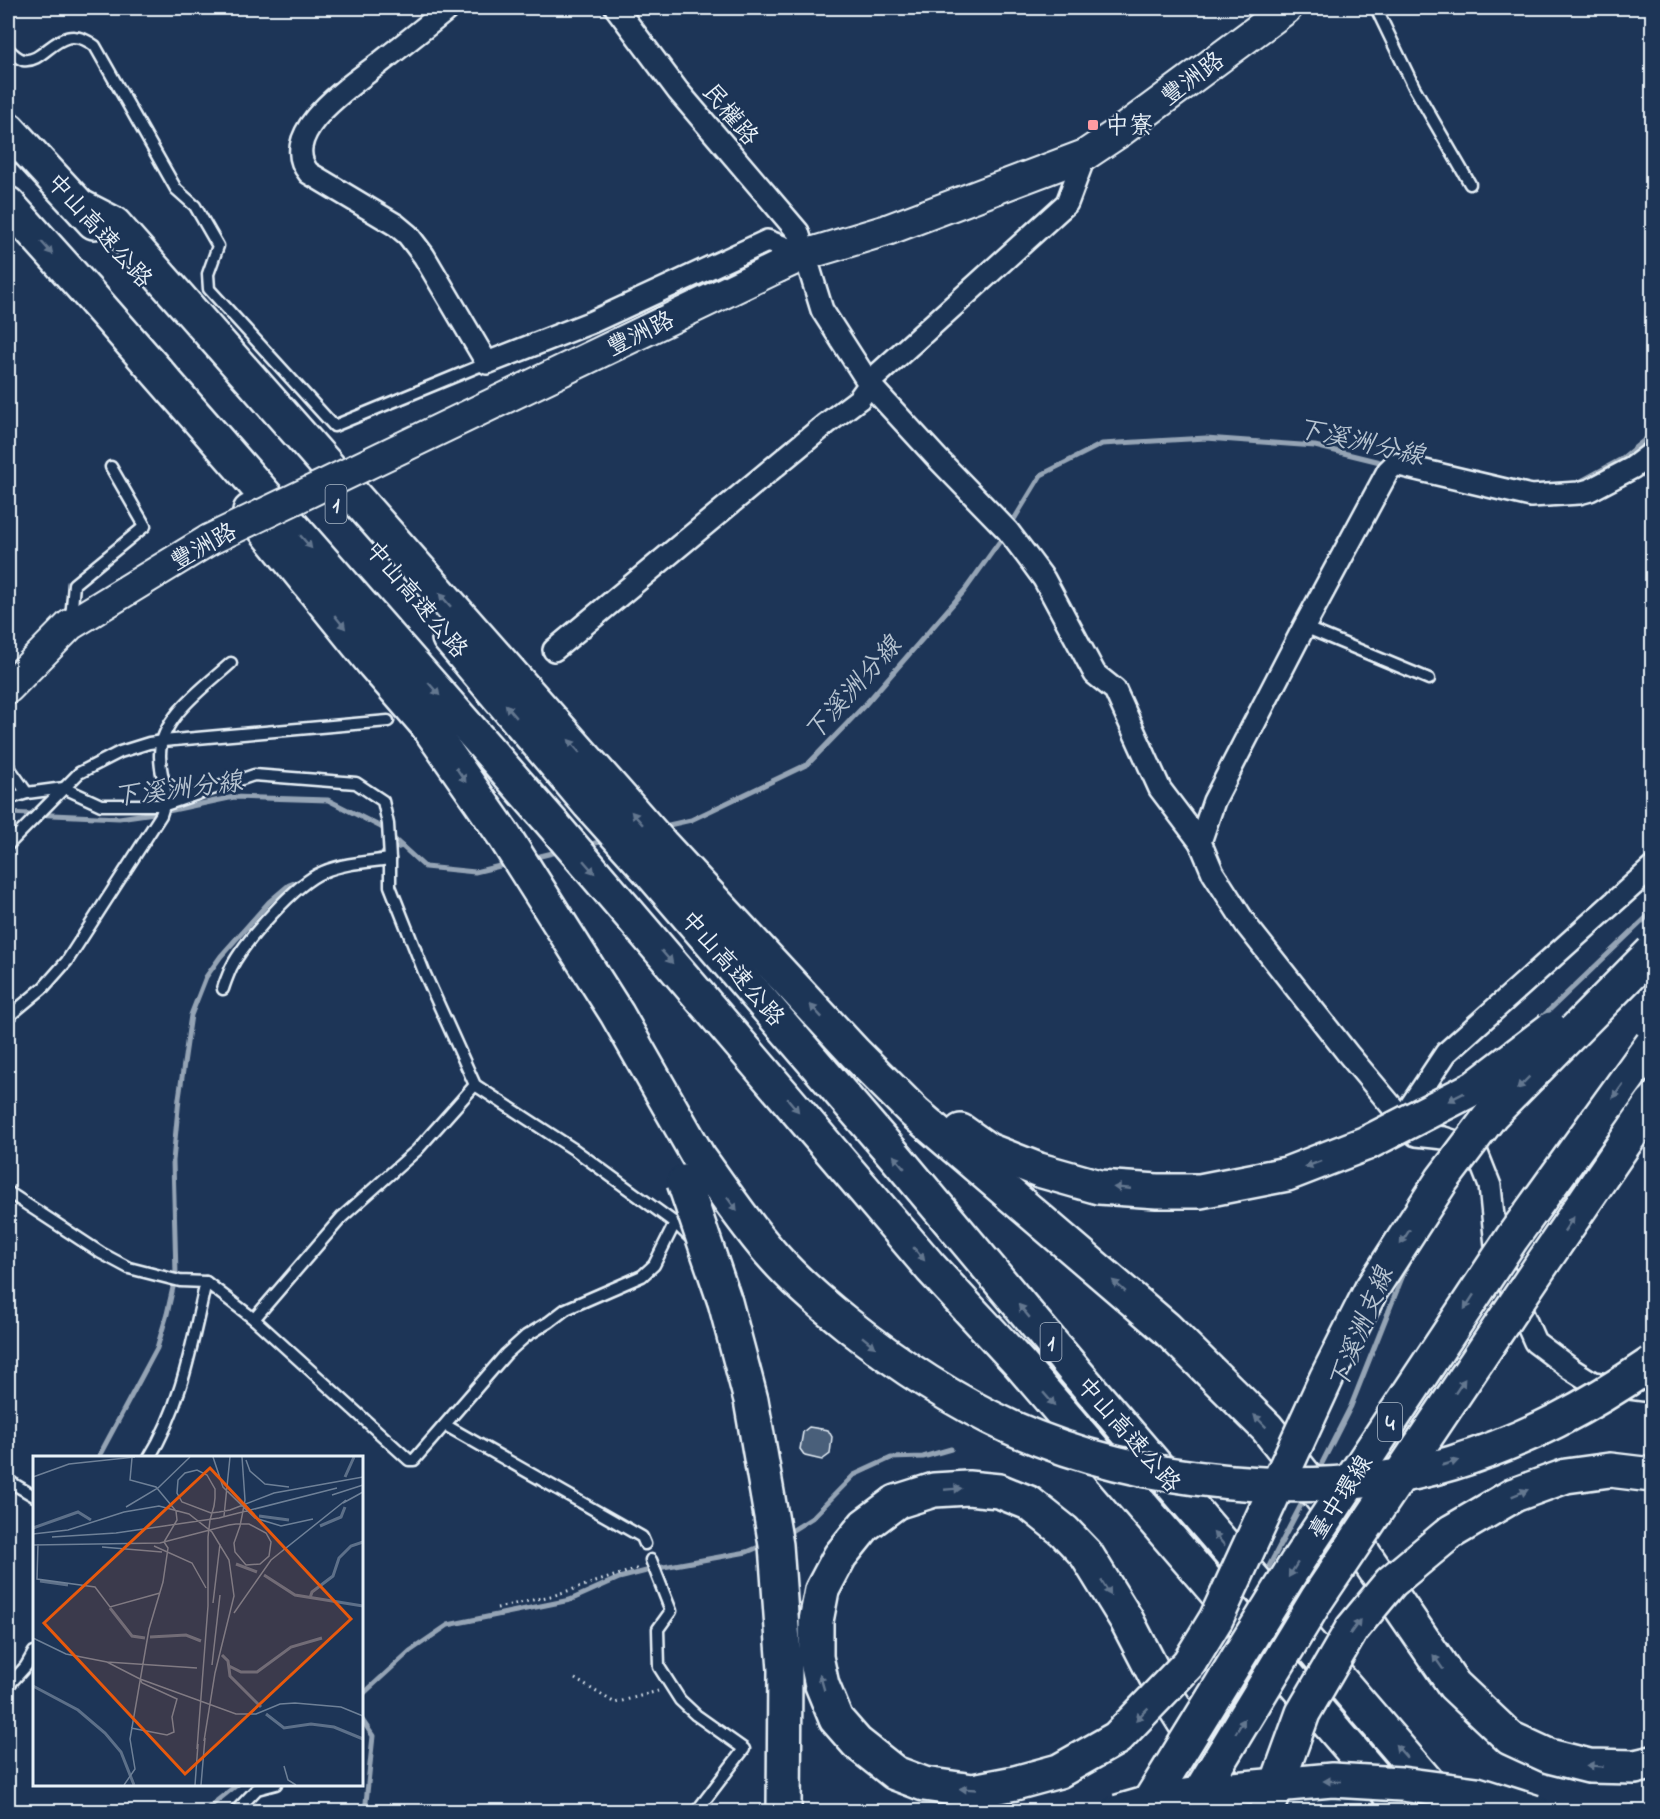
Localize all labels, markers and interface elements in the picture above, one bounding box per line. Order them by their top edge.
street label: 豐洲路 [1154,44,1233,116]
street label: 民權路 [693,77,766,154]
place label: 中寮 [1105,110,1153,145]
marker: 中寮 [1086,118,1100,132]
street label: 中山高速公路 [37,166,159,297]
one-way arrow [40,240,53,255]
street label: 豐洲路 [601,304,681,367]
water label: 下溪洲分線 [1293,411,1430,478]
road number: 1 [326,485,346,523]
street label: 豐洲路 [164,515,244,581]
one-way arrow [299,534,312,549]
street label: 中山高速公路 [355,534,475,667]
one-way arrow [439,592,452,608]
one-way arrow [334,615,346,630]
water label: 下溪洲分線 [797,628,913,751]
one-way arrow [427,681,440,696]
one-way arrow [504,703,517,719]
one-way arrow [568,739,581,754]
water label: 下溪洲分線 [112,764,247,818]
one-way arrow [455,767,466,783]
one-way arrow [631,811,644,826]
one-way arrow [582,859,595,874]
street label: 中山高速公路 [671,904,792,1035]
one-way arrow [660,949,673,964]
one-way arrow [809,1004,823,1018]
one-way arrow [1516,1075,1530,1089]
one-way arrow [1612,1082,1624,1098]
one-way arrow [1447,1092,1464,1102]
one-way arrow [787,1097,800,1113]
one-way arrow [893,1154,906,1170]
one-way arrow [1304,1160,1322,1169]
one-way arrow [1112,1184,1131,1193]
one-way arrow [726,1195,738,1211]
one-way arrow [1563,1216,1574,1232]
one-way arrow [1399,1229,1410,1246]
one-way arrow [913,1246,926,1262]
water label: 下溪洲支線 [1321,1260,1405,1397]
one-way arrow [1112,1280,1127,1293]
one-way arrow [1464,1293,1475,1310]
one-way arrow [1018,1303,1031,1319]
road number: 1 [1040,1323,1062,1361]
one-way arrow [861,1335,877,1348]
street label: 中山高速公路 [1067,1370,1188,1501]
one-way arrow [1454,1378,1466,1394]
one-way arrow [1043,1391,1056,1407]
road number: 4 [1378,1403,1402,1441]
one-way arrow [1253,1414,1267,1428]
street label: 臺中環線 [1301,1449,1383,1548]
inset map [33,1456,363,1786]
one-way arrow [1441,1458,1459,1467]
one-way arrow [943,1484,962,1494]
one-way arrow [1511,1488,1529,1497]
one-way arrow [1213,1532,1226,1547]
one-way arrow [1287,1562,1298,1578]
one-way arrow [1101,1580,1112,1596]
one-way arrow [1349,1619,1361,1635]
one-way arrow [1432,1654,1444,1670]
one-way arrow [817,1673,826,1691]
one-way arrow [1135,1706,1149,1720]
one-way arrow [1235,1718,1246,1734]
one-way arrow [1395,1744,1408,1759]
one-way arrow [1585,1761,1604,1771]
one-way arrow [1322,1776,1341,1786]
one-way arrow [958,1785,977,1794]

